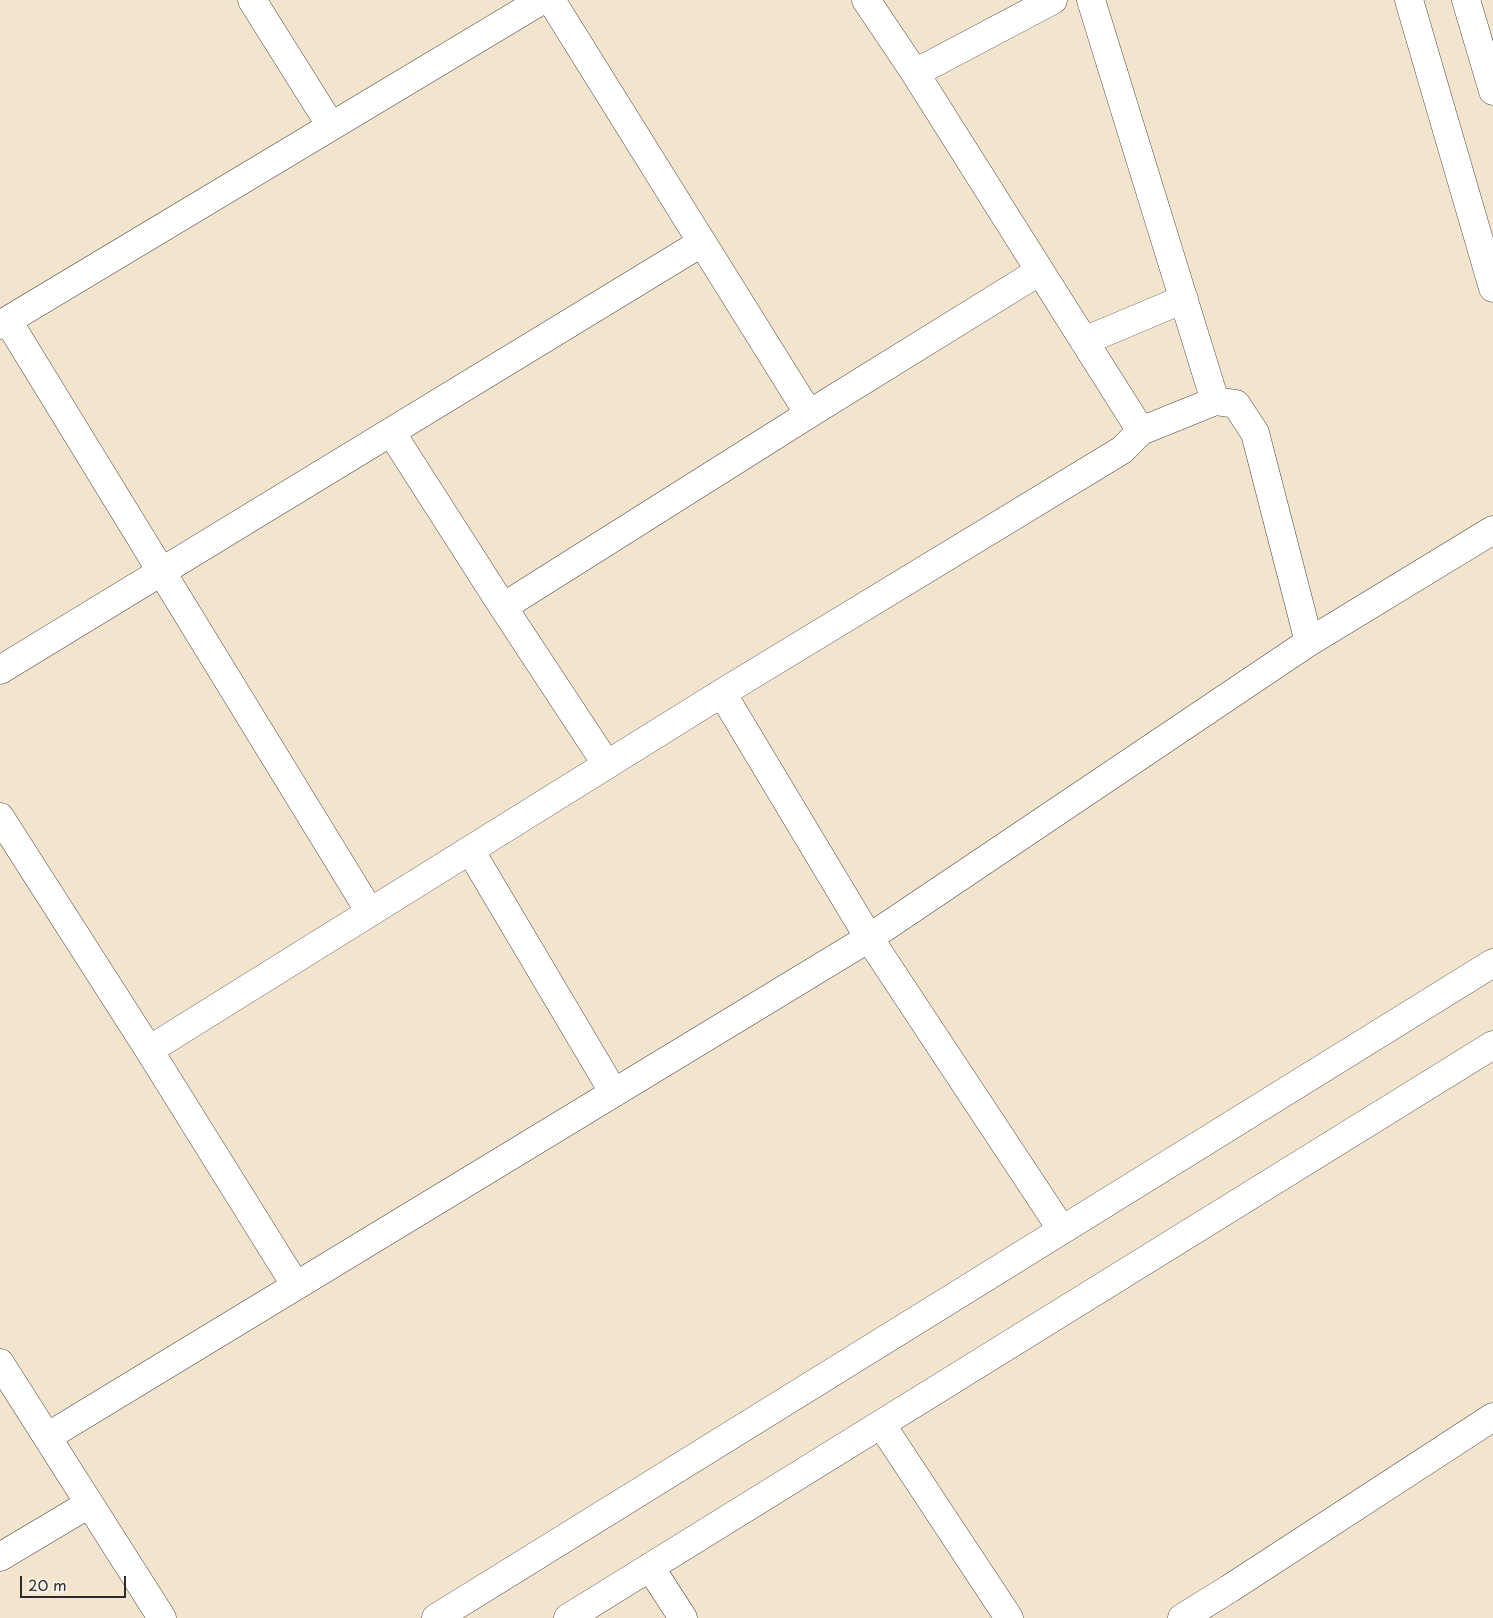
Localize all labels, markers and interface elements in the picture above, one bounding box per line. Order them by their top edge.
scale bar [22,1566,129,1598]
text: 20 m [28,1573,67,1596]

